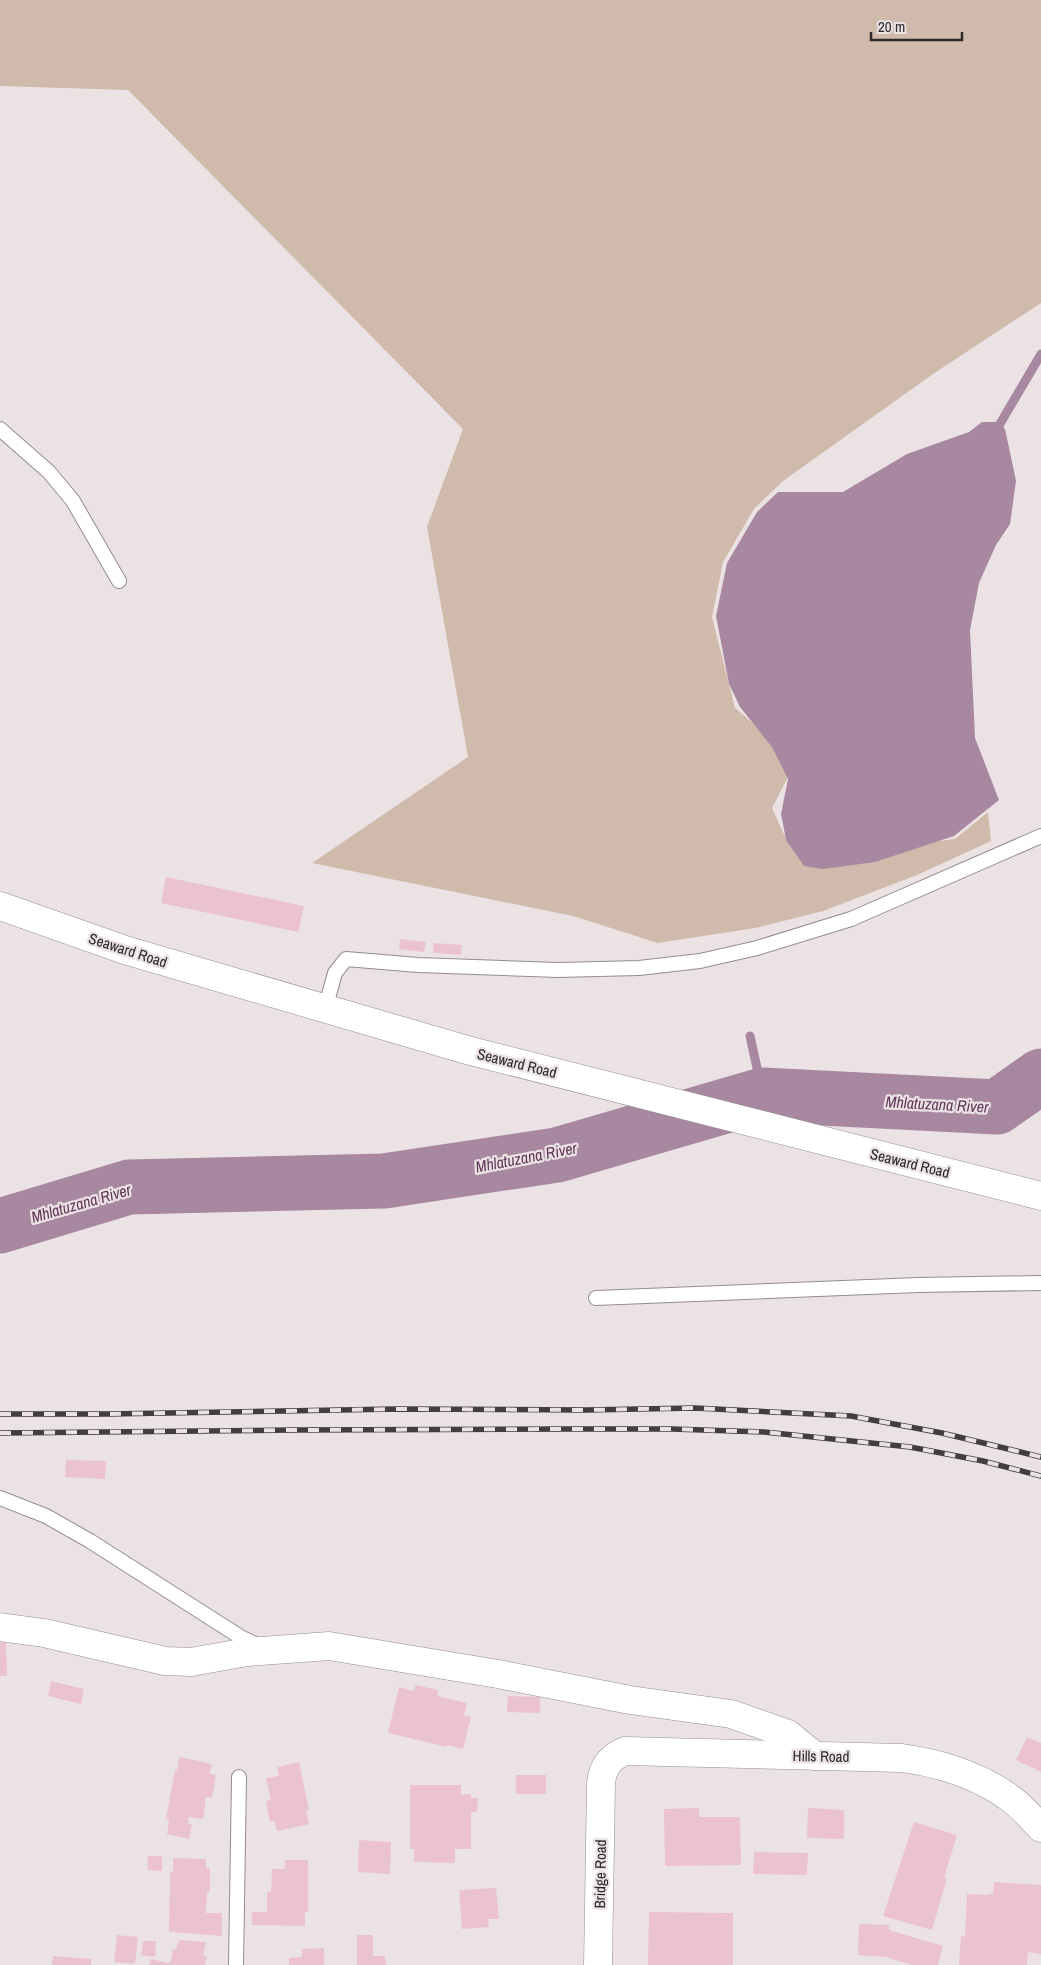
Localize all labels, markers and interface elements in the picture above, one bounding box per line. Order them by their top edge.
scale bar [871,10,962,42]
text: 20 m [878,16,905,37]
street label: Seaward Road [86,927,170,973]
street label: Seaward Road [475,1043,559,1083]
water label: Mhlatuzana River [885,1090,990,1118]
water label: Mhlatuzana River [473,1136,579,1178]
street label: Seaward Road [868,1143,952,1183]
water label: Mhlatuzana River [29,1178,134,1228]
street label: Hills Road [792,1745,850,1767]
street label: Bridge Road [589,1839,611,1909]

